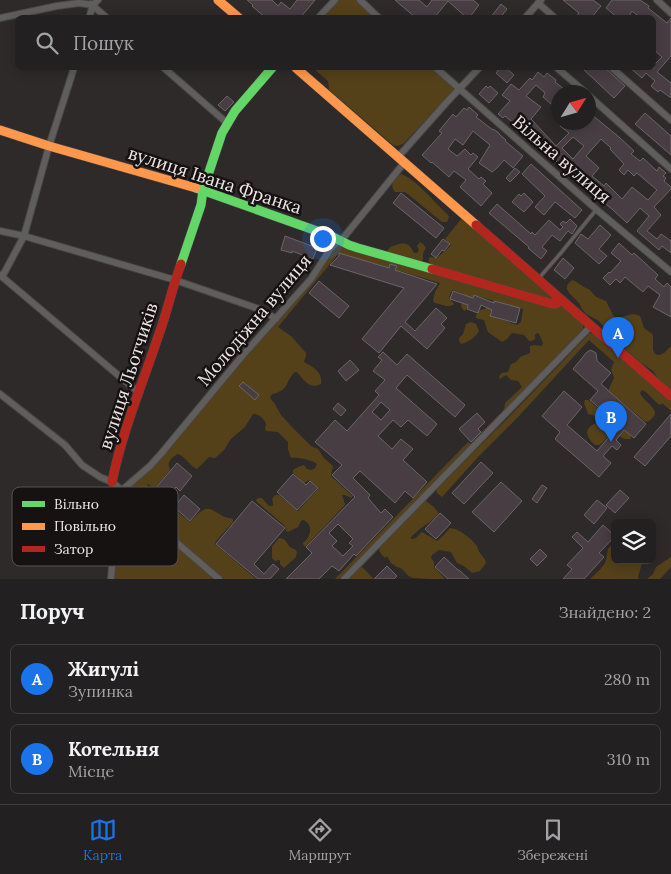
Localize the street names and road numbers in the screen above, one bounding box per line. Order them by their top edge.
street label: Вільна вулиця [508,110,616,208]
street label: вулиця Івана Франка [125,141,305,219]
street label: Молодіжна вулиця [192,249,316,391]
street label: вулиця Льотчиків [93,300,163,452]

